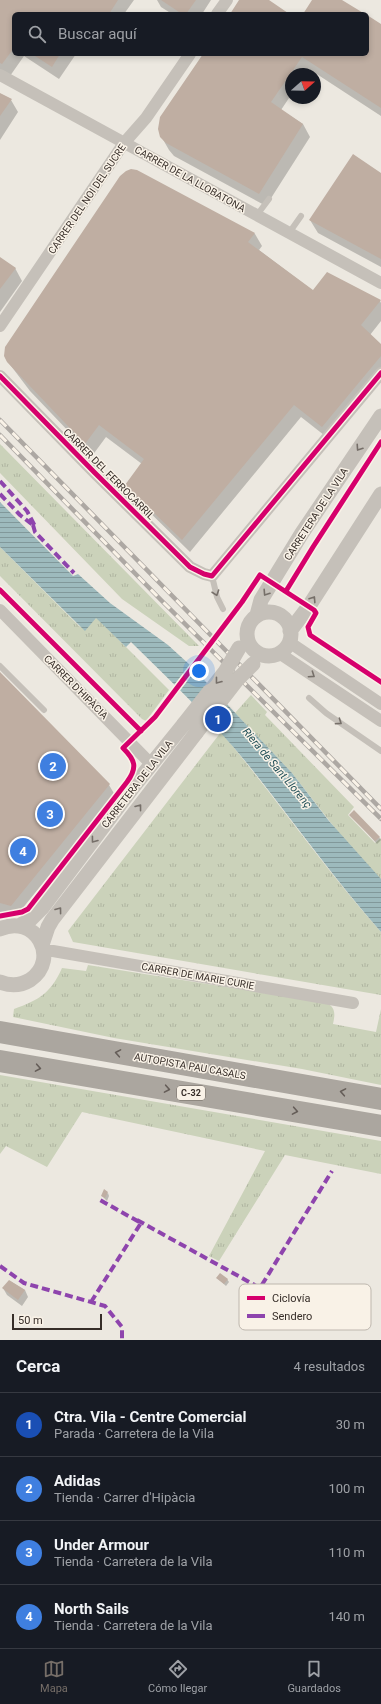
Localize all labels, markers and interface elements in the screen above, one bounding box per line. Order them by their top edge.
search box [12,12,369,56]
icon: search [26,23,48,45]
text: Buscar aquí [58,25,137,43]
north arrow [285,68,321,104]
street label: CARRER DEL NOI DEL SUCRE [46,142,128,256]
street label: CARRER DE LA LLOBATONA [133,144,248,214]
street label: CARRER DEL FERROCARRIL [61,426,157,522]
one-way arrow [356,444,364,451]
street label: CARRETERA DE LA VILA [282,465,350,562]
one-way arrow [263,589,271,596]
one-way arrow [211,590,220,597]
one-way arrow [308,596,316,603]
street label: CARRER D'HIPÀCIA [42,652,111,722]
your location [189,661,209,681]
one-way arrow [307,670,314,677]
one-way arrow [216,677,223,684]
pin: 1 [205,704,231,734]
one-way arrow [335,717,342,725]
water label: Riera de Sant Llorenç [240,725,315,811]
street label: CARRETERA DE LA VILA [99,738,175,830]
pin: 2 [40,751,66,781]
pin: 3 [37,799,63,829]
one-way arrow [134,805,141,812]
one-way arrow [91,835,98,842]
pin: 4 [10,836,36,866]
one-way arrow [55,908,62,915]
street label: CARRER DE MARIE CURIE [141,961,256,991]
one-way arrow [115,1049,121,1058]
street label: AUTOPISTA PAU CASALS [133,1051,247,1081]
one-way arrow [35,1063,42,1071]
one-way arrow [164,1084,170,1093]
road number: C-32 [177,1086,205,1100]
one-way arrow [339,1088,346,1097]
one-way arrow [292,1106,298,1115]
legend [239,1284,371,1330]
text: Ciclovía [272,1292,311,1305]
text: Sendero [272,1310,312,1323]
scale bar [12,1312,102,1331]
text: 50 m [18,1314,43,1327]
text: Cerca [16,1356,60,1376]
text: 4 resultados [293,1359,365,1374]
text: Ctra. Vila - Centre Comercial [54,1408,246,1426]
text: 1 [25,1417,33,1432]
text: 30 m [336,1417,365,1432]
text: Parada · Carretera de la Vila [54,1426,214,1441]
text: Adidas [54,1472,101,1490]
text: 2 [25,1481,33,1496]
text: 100 m [328,1481,365,1496]
text: Tienda · Carrer d'Hipàcia [54,1490,195,1505]
text: Under Armour [54,1536,149,1554]
text: 3 [25,1545,33,1560]
text: 110 m [328,1545,365,1560]
text: Tienda · Carretera de la Vila [54,1554,213,1569]
text: North Sails [54,1600,129,1618]
text: 4 [25,1609,33,1624]
text: 140 m [328,1609,365,1624]
text: Tienda · Carretera de la Vila [54,1618,213,1633]
tab: Mapa [40,1658,68,1695]
tab: Cómo llegar [148,1658,207,1695]
tab: Guardados [287,1658,341,1695]

